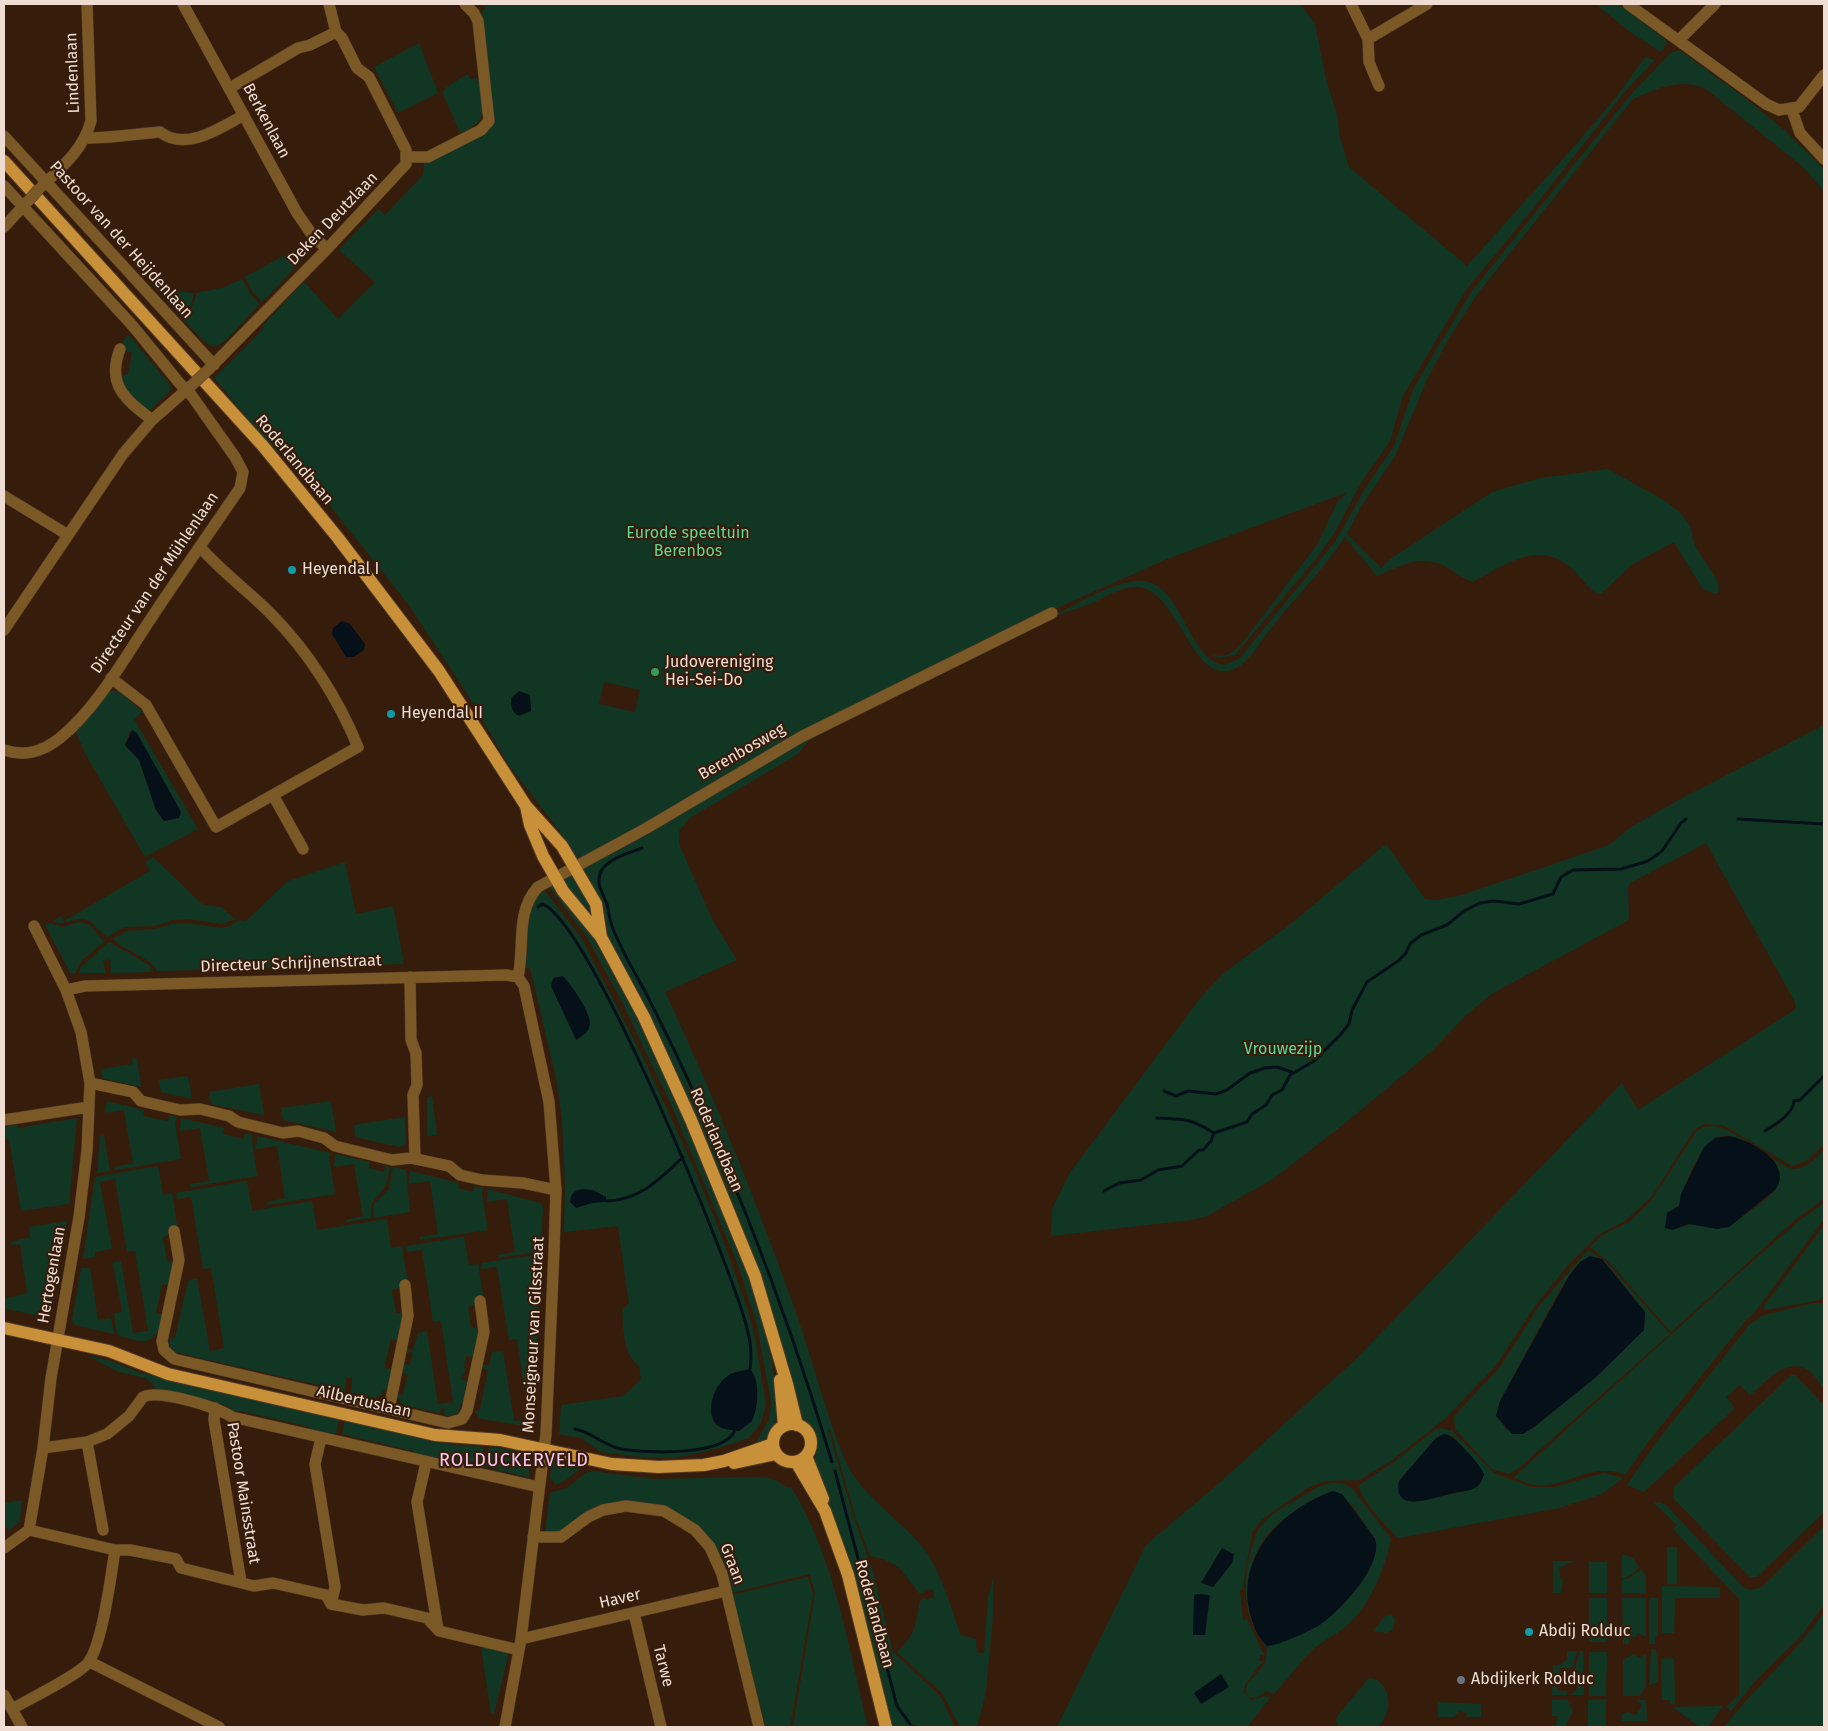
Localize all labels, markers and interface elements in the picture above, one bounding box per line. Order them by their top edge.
street label: Lindenlaan [62,32,84,114]
street label: Berkenlaan [238,80,294,162]
street label: Pastoor van der Heijdenlaan [45,157,197,323]
street label: Deken Deutzlaan [284,169,382,269]
street label: Roderlandbaan [251,411,337,509]
street label: Directeur van der Mühlenlaan [87,489,223,677]
park label: Eurode speeltuin Berenbos [626,524,750,562]
place label: Heyendal I [302,560,379,580]
marker: Heyendal I [286,564,298,576]
place label: Judovereniging Hei-Sei-Do [665,653,773,691]
marker: Judovereniging Hei-Sei-Do [649,666,661,678]
place label: Heyendal II [401,704,483,724]
marker: Heyendal II [385,708,397,720]
street label: Berenbosweg [695,719,789,785]
street label: Directeur Schrijnenstraat [200,951,382,977]
park label: Vrouwezijp [1244,1040,1322,1060]
street label: Roderlandbaan [685,1085,747,1195]
street label: Hertogenlaan [34,1225,70,1325]
street label: Monseigneur van Gilsstraat [519,1236,549,1434]
street label: Ailbertuslaan [315,1382,413,1422]
street label: Pastoor Mainsstraat [222,1421,264,1565]
district label: ROLDUCKERVELD [437,1450,591,1472]
street label: Graan [715,1541,749,1587]
street label: Roderlandbaan [850,1558,898,1670]
street label: Haver [597,1585,643,1613]
place label: Abdij Rolduc [1539,1622,1630,1642]
marker: Abdij Rolduc [1523,1626,1535,1638]
street label: Tarwe [649,1643,677,1689]
place label: Abdijkerk Rolduc [1471,1670,1594,1690]
marker: Abdijkerk Rolduc [1455,1674,1467,1686]

